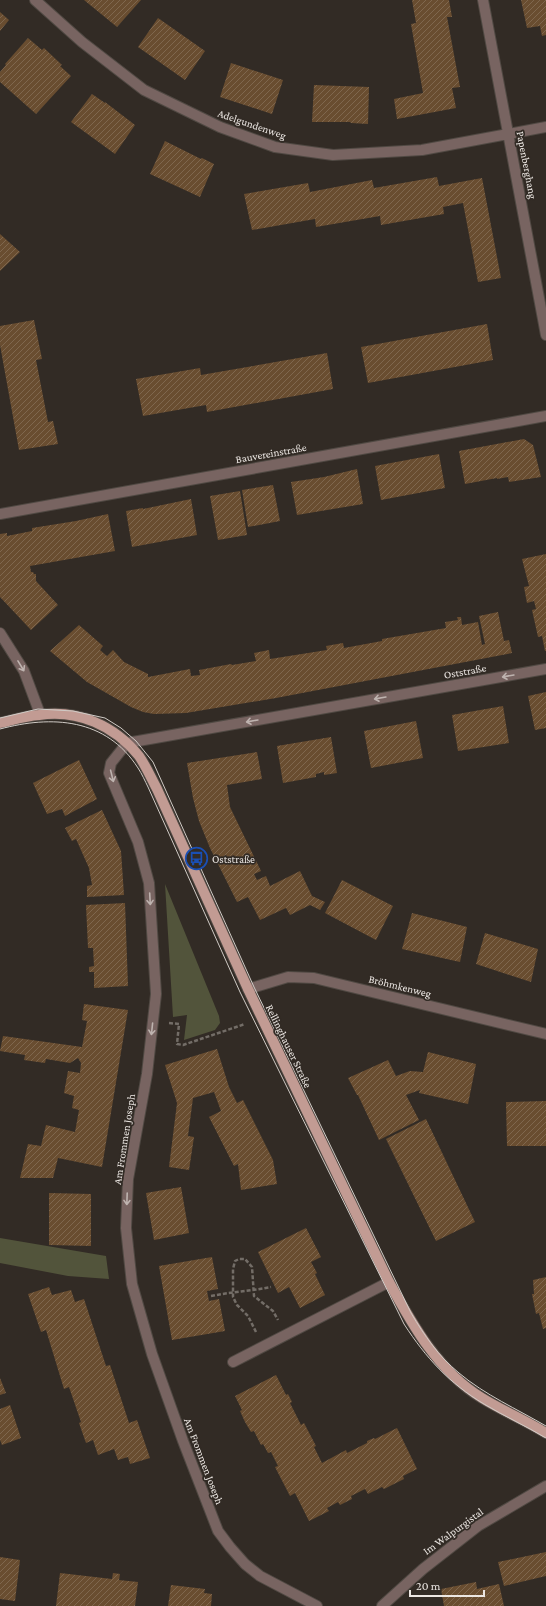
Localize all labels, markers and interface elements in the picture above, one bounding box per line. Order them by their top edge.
street label: Adelgundenweg [216,107,288,142]
street label: Papenberghang [514,130,540,201]
street label: Bauvereinstraße [235,441,308,465]
one-way arrow [17,660,25,672]
street label: Oststraße [443,661,487,681]
one-way arrow [501,672,514,680]
one-way arrow [373,694,386,702]
one-way arrow [245,717,258,725]
one-way arrow [108,769,116,782]
bus stop icon: Oststraße [184,846,210,872]
place label: Oststraße [212,853,255,865]
one-way arrow [146,892,153,905]
street label: Bröhmkenweg [367,972,433,1001]
street label: Rellinghauser Straße [263,1002,314,1090]
one-way arrow [148,1022,156,1035]
street label: Am Frommen Joseph [111,1093,138,1185]
one-way arrow [124,1192,131,1205]
street label: Am Frommen Joseph [181,1416,226,1506]
street label: Im Walpurgistal [421,1505,486,1558]
scale bar [410,1572,484,1598]
text: 20 m [416,1579,441,1593]

